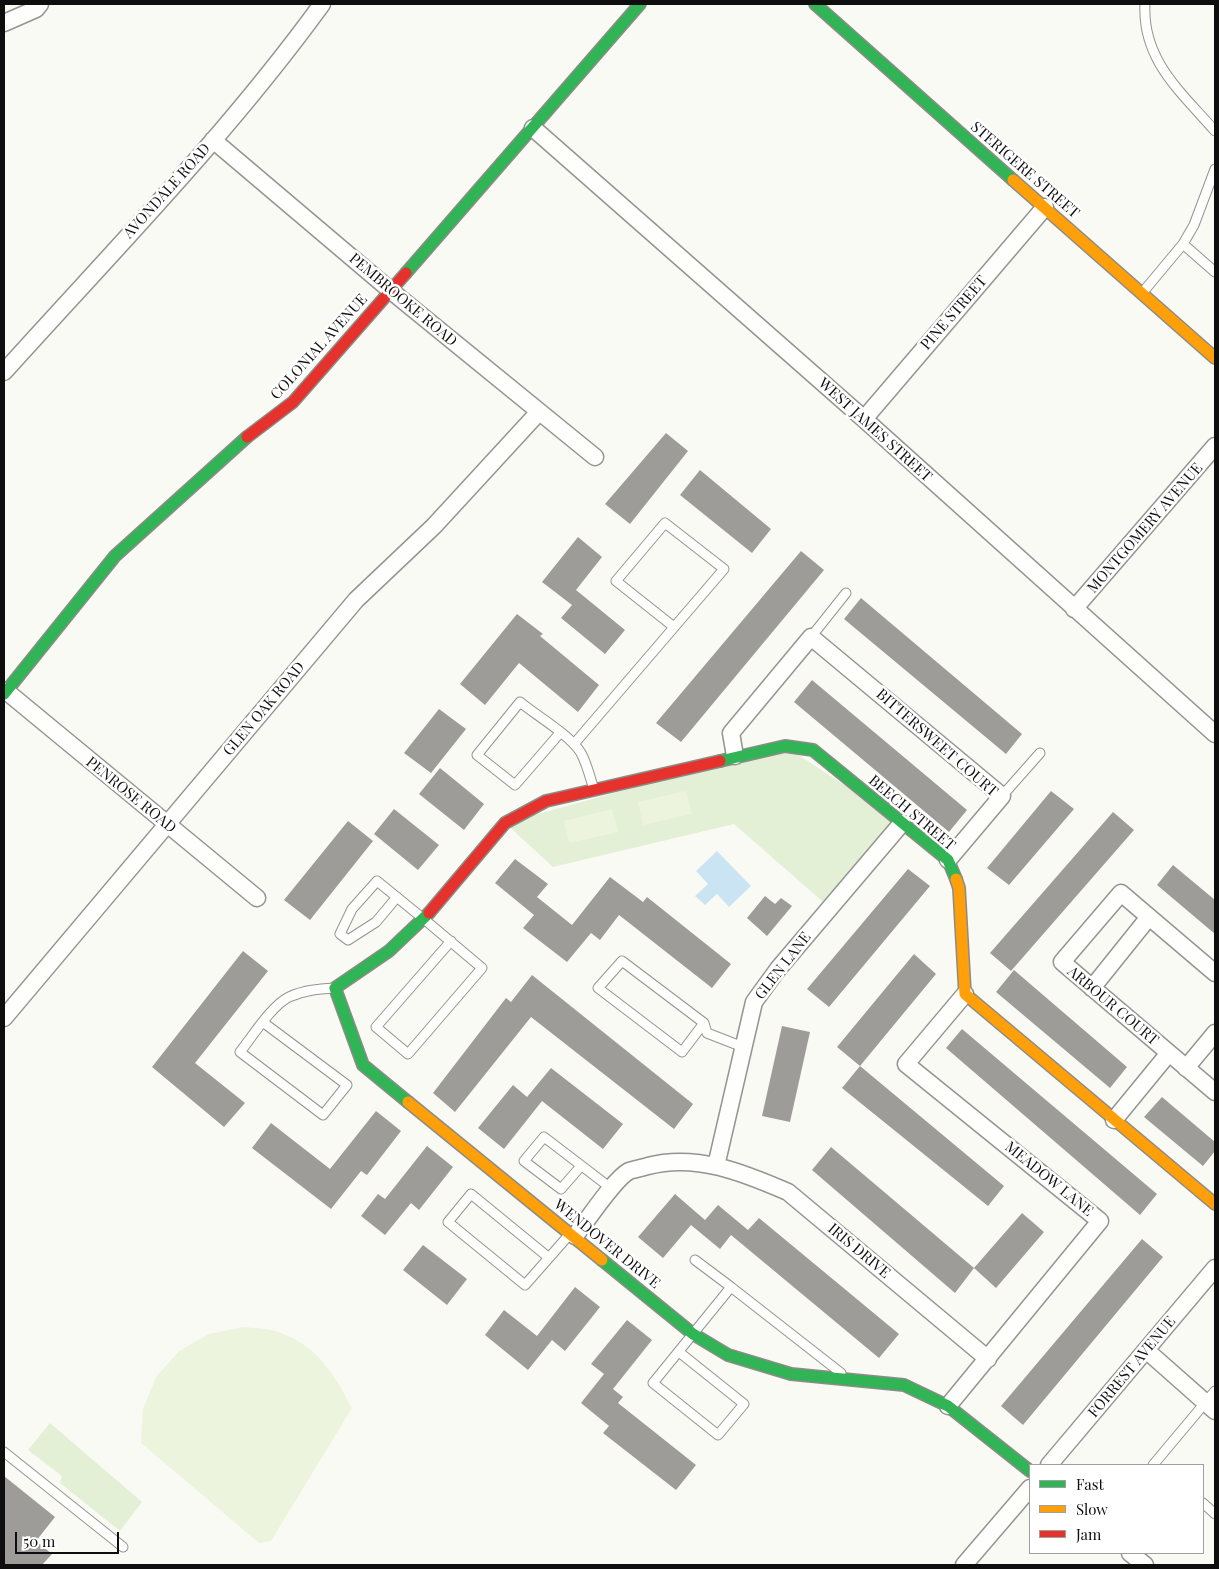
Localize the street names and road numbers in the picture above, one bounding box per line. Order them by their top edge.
street label: STERIGERE STREET [967,118,1083,222]
street label: AVONDALE ROAD [120,140,214,242]
street label: PEMBROOKE ROAD [345,250,461,350]
street label: PINE STREET [917,272,991,354]
street label: COLONIAL AVENUE [267,291,371,403]
street label: WEST JAMES STREET [815,374,935,486]
street label: MONTGOMERY AVENUE [1084,459,1206,597]
street label: GLEN OAK ROAD [220,658,308,760]
street label: BITTERSWEET COURT [872,685,1002,801]
street label: PENROSE ROAD [82,753,180,837]
street label: BEECH STREET [865,772,959,854]
street label: GLEN LANE [751,929,815,1003]
street label: ARBOUR COURT [1064,963,1162,1049]
street label: MEADOW LANE [1001,1138,1097,1220]
street label: WENDOVER DRIVE [550,1196,664,1292]
street label: IRIS DRIVE [824,1220,894,1282]
street label: FORREST AVENUE [1084,1313,1180,1421]

